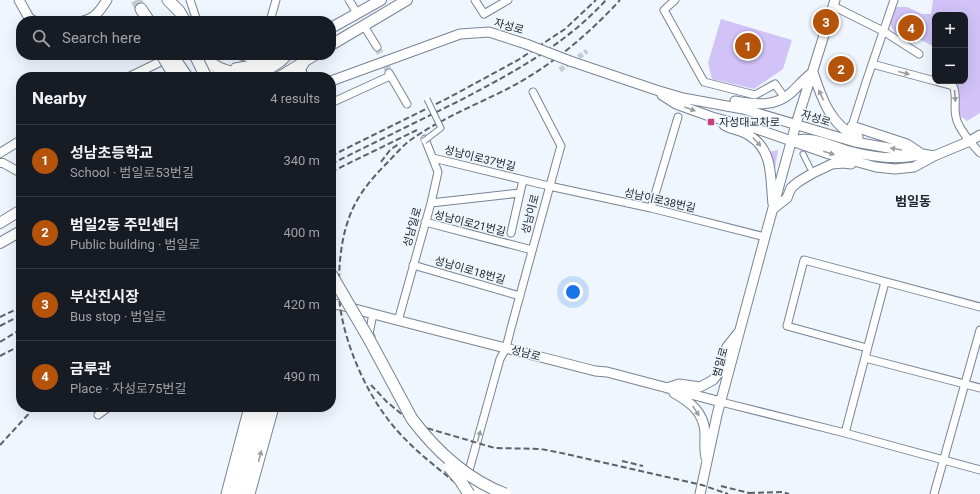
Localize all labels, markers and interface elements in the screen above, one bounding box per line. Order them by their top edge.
pin: 3 [813,7,839,37]
map controls [932,12,968,84]
button: + [932,12,968,48]
pin: 4 [898,13,924,43]
search box [16,16,336,60]
street label: 자성로 [492,16,525,37]
icon: search [30,27,52,49]
text: Search here [62,29,141,47]
pin: 1 [735,31,761,61]
button: − [932,48,968,84]
pin: 2 [828,54,854,84]
one-way arrow [897,70,910,76]
text: Nearby [32,88,87,108]
one-way arrow [818,89,824,101]
one-way arrow [951,89,958,102]
text: 4 results [270,91,320,106]
one-way arrow [684,106,696,112]
street label: 자성로 [799,108,832,129]
place label: 자성대교차로 [719,116,780,129]
marker: 자성대교차로 [706,117,716,127]
one-way arrow [752,137,762,147]
street label: 성남이로37번길 [443,143,517,174]
text: 성남초등학교 [70,144,153,162]
one-way arrow [890,146,902,152]
one-way arrow [823,151,835,157]
text: 1 [41,153,49,168]
text: 340 m [283,153,320,168]
text: School · 범일로53번길 [70,165,194,180]
street label: 성남이로38번길 [623,186,697,215]
street label: 성남이로 [519,193,542,235]
district label: 범일동 [895,194,931,209]
street label: 성남일로 [401,206,424,248]
street label: 성남이로21번길 [433,208,507,239]
text: 범일2동 주민센터 [70,216,179,234]
text: 2 [41,225,49,240]
text: 400 m [283,225,320,240]
text: Public building · 범일로 [70,237,201,252]
street label: 성남이로18번길 [433,254,507,287]
your location [563,282,583,302]
text: 부산진시장 [70,288,139,306]
text: 3 [41,297,49,312]
text: 420 m [283,297,320,312]
text: Bus stop · 범일로 [70,309,166,324]
street label: 성남로 [510,343,542,364]
street label: 범일로 [710,346,731,378]
text: 금루관 [70,360,111,378]
text: 4 [41,369,49,384]
text: 490 m [283,369,320,384]
text: Place · 자성로75번길 [70,381,186,396]
one-way arrow [692,406,700,416]
one-way arrow [476,430,482,442]
one-way arrow [257,450,263,462]

